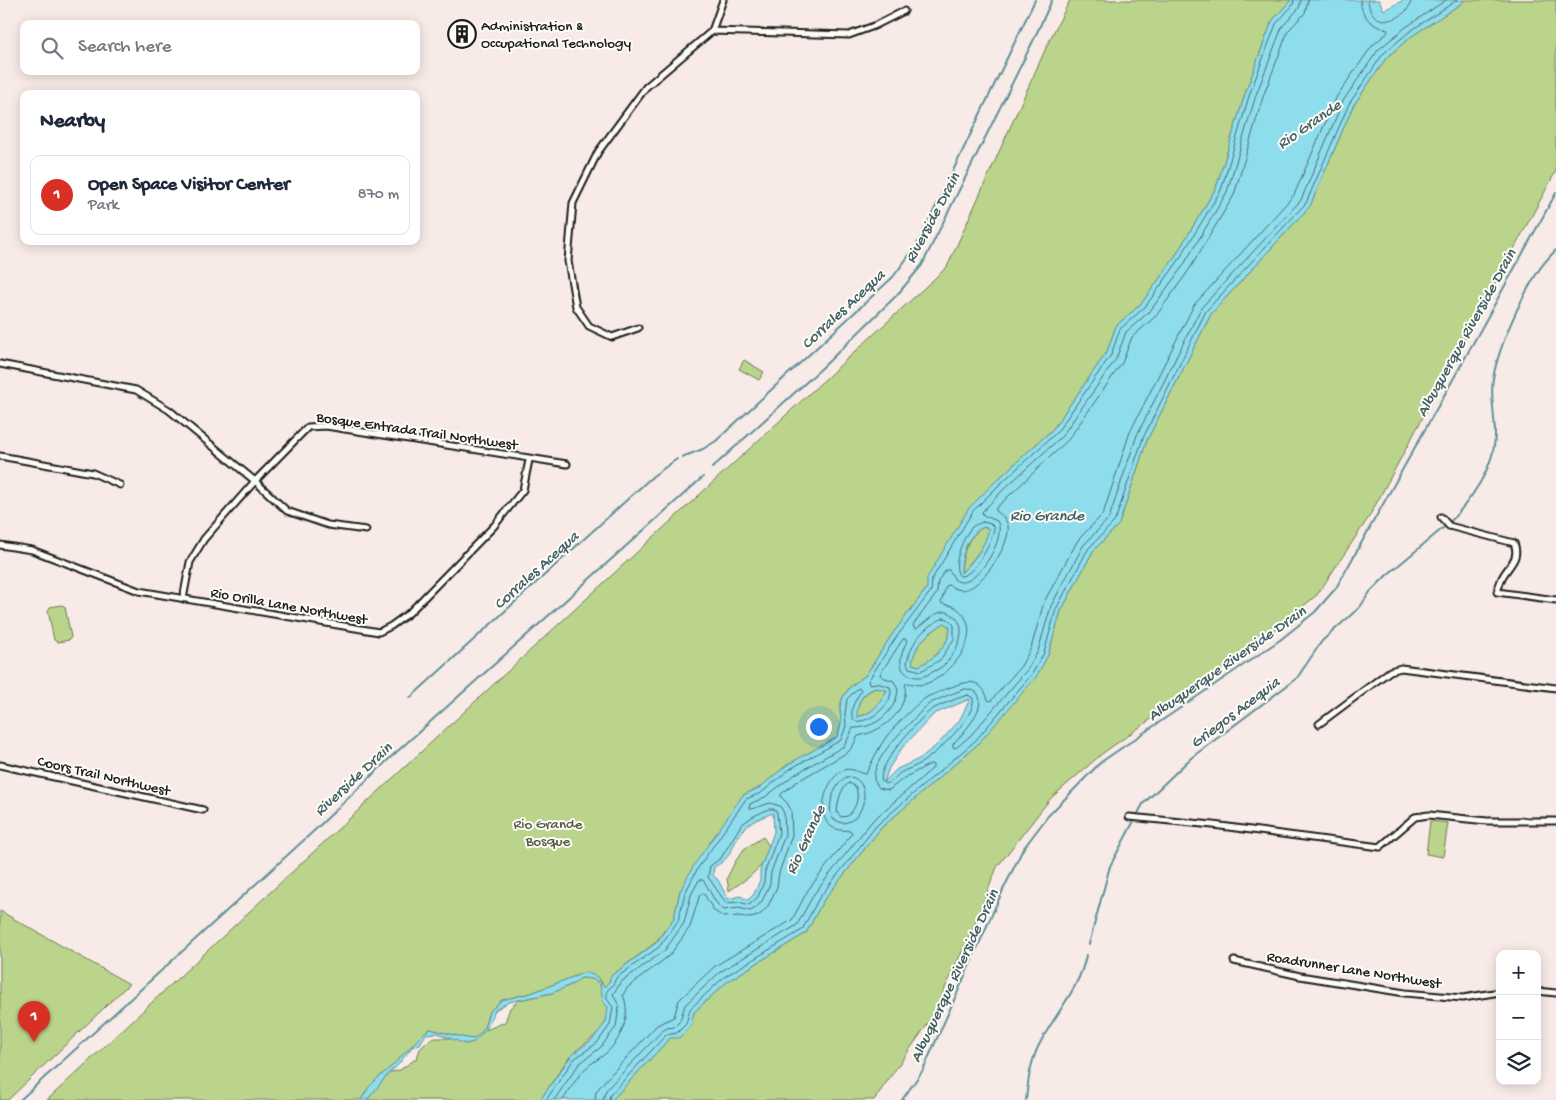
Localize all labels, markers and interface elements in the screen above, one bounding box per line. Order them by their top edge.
place label: Administration & Occupational Technology [481,18,632,53]
building icon: Administration & Occupational Technology [447,19,477,49]
search box [20,20,420,75]
icon: search [38,34,66,62]
text: Search here [78,36,172,59]
water label: Rio Grande [1274,96,1346,155]
text: Nearby [40,110,105,135]
water label: Riverside Drain [902,170,966,267]
text: Open Space Visitor Center [88,174,290,197]
text: 1 [54,186,60,205]
text: 870 m [358,186,399,205]
text: Park [88,197,119,216]
water label: Albuquerque Riverside Drain [1414,246,1522,421]
water label: Corrales Acequa [799,266,891,354]
street label: Bosque Entrada Trail Northwest [314,409,520,455]
water label: Rio Grande [1010,508,1085,527]
water label: Corrales Acequa [491,528,585,615]
street label: Rio Orilla Lane Northwest [209,584,370,630]
water label: Albuquerque Riverside Drain [1145,603,1311,727]
water label: Griegos Acequia [1188,673,1285,754]
your location [806,714,832,740]
water label: Riverside Drain [311,739,398,821]
street label: Coors Trail Northwest [35,753,174,801]
water label: Rio Grande [783,802,832,878]
park label: Rio Grande Bosque [513,816,583,851]
water label: Albuquerque Riverside Drain [908,887,1005,1066]
street label: Roadrunner Lane Northwest [1265,948,1444,994]
map controls [1496,950,1541,1085]
button: + [1496,950,1541,995]
button: − [1496,995,1541,1040]
pin: 1 [18,1001,50,1042]
button: layers [1496,1040,1541,1085]

